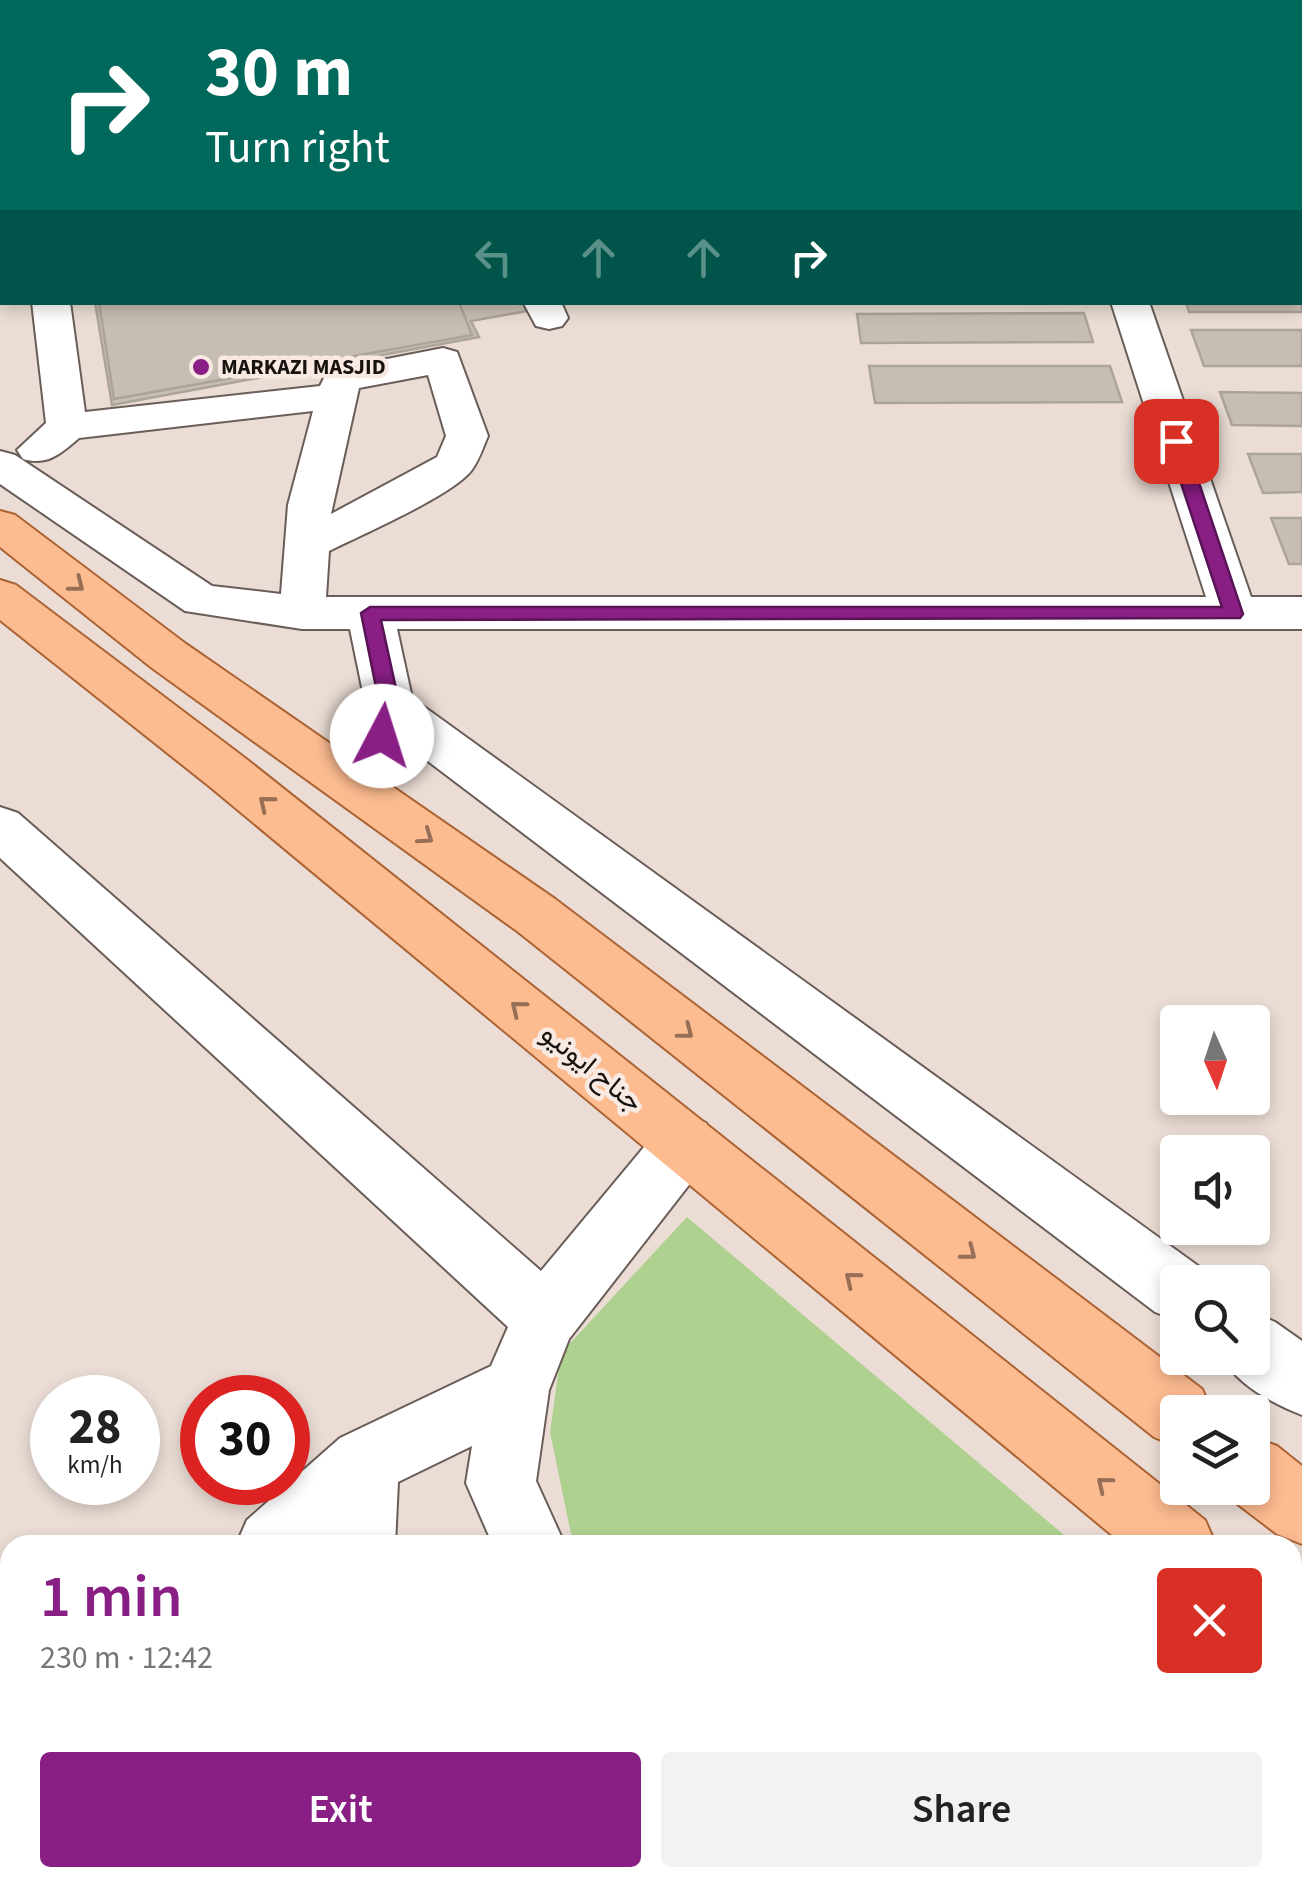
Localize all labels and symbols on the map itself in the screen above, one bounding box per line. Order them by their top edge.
place label: MARKAZI MASJID [221,351,386,383]
marker: MARKAZI MASJID [190,356,212,378]
pin [1134,399,1219,484]
one-way arrow [66,573,84,591]
position arrow [330,684,434,788]
one-way arrow [259,797,277,815]
one-way arrow [414,824,433,843]
one-way arrow [511,1002,529,1020]
north arrow [1160,1005,1270,1115]
street label: جناح ایونیو [532,1014,652,1122]
one-way arrow [674,1020,692,1037]
one-way arrow [958,1242,976,1259]
one-way arrow [845,1273,863,1291]
speed limit sign: 30 [180,1375,310,1505]
one-way arrow [1098,1478,1116,1496]

